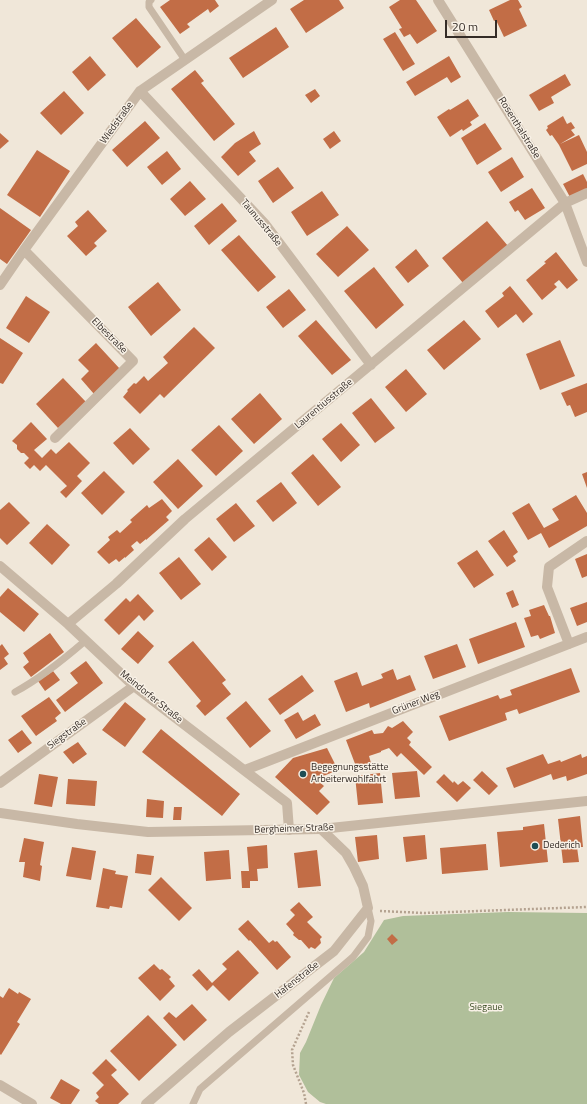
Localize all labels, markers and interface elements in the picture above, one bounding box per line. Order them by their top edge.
scale bar [447,12,499,38]
text: 20 m [452,17,478,36]
street label: Rosenthalstraße [495,95,543,161]
street label: Wiedstraße [98,100,136,146]
street label: Taunusstraße [238,197,284,249]
street label: Elbestraße [89,316,129,356]
street label: Laurentiusstraße [293,376,355,432]
street label: Meindorfer Straße [117,668,185,726]
street label: Grüner Weg [391,688,441,718]
street label: Siegstraße [45,716,89,752]
place label: Begegnungsstätte Arbeiterwohlfahrt [311,762,389,786]
marker: Begegnungsstätte Arbeiterwohlfahrt [298,769,308,779]
street label: Bergheimer Straße [254,822,334,836]
place label: Dederich [543,840,580,852]
marker: Dederich [530,841,540,851]
street label: Hafenstraße [272,959,322,1001]
park label: Siegaue [469,1002,503,1014]

